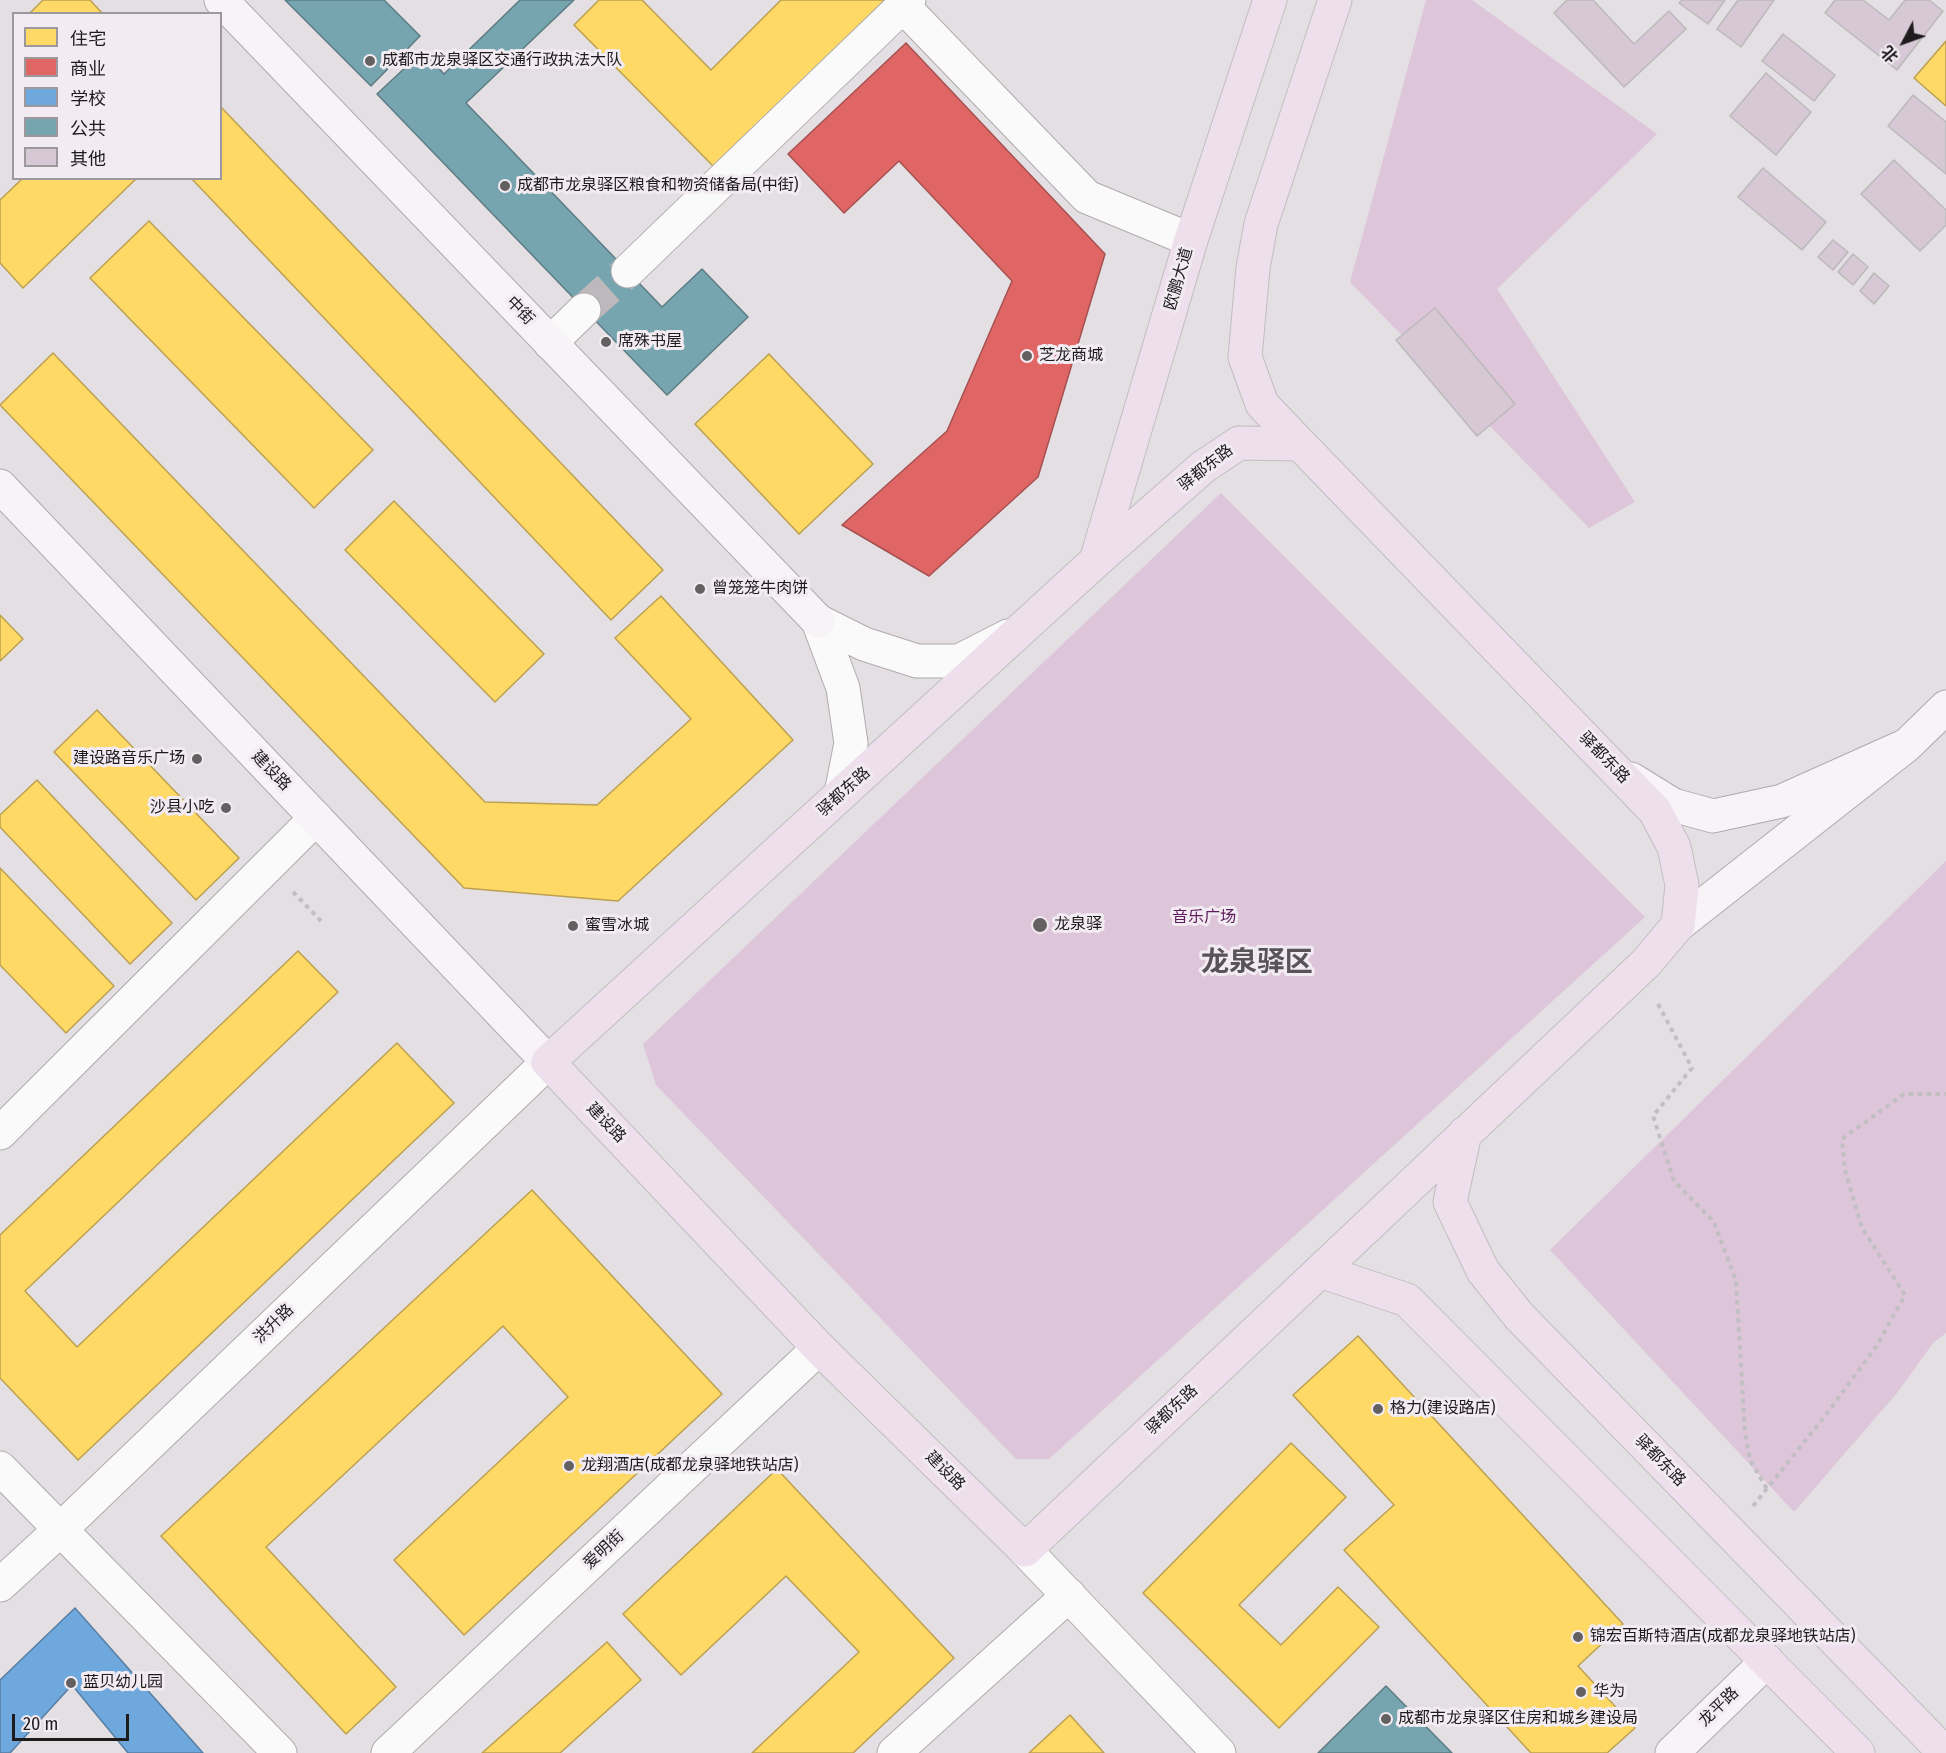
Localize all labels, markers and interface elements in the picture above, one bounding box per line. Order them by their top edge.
legend [12,12,222,180]
north arrow [1874,12,1934,72]
text: 住宅 [70,28,106,50]
text: 北 [1878,42,1902,66]
place label: 成都市龙泉驿区交通行政执法大队 [382,51,622,71]
marker: 成都市龙泉驿区交通行政执法大队 [363,54,377,68]
text: 商业 [70,58,106,80]
text: 学校 [70,88,106,110]
text: 公共 [70,118,106,140]
text: 其他 [70,148,106,170]
place label: 成都市龙泉驿区粮食和物资储备局(中街) [517,176,798,196]
marker: 成都市龙泉驿区粮食和物资储备局(中街) [498,179,512,193]
street label: 欧鹏大道 [1161,246,1197,312]
street label: 中街 [502,293,538,329]
place label: 席殊书屋 [618,332,682,352]
marker: 席殊书屋 [599,335,613,349]
place label: 芝龙商城 [1039,346,1103,366]
marker: 芝龙商城 [1020,349,1034,363]
street label: 驿都东路 [1175,441,1237,495]
place label: 曾笼笼牛肉饼 [712,579,808,599]
marker: 曾笼笼牛肉饼 [693,582,707,596]
street label: 驿都东路 [1575,728,1633,788]
street label: 建设路 [247,747,295,795]
place label: 建设路音乐广场 [73,749,185,769]
marker: 建设路音乐广场 [190,752,204,766]
street label: 驿都东路 [814,763,874,821]
place label: 沙县小吃 [150,798,214,818]
marker: 沙县小吃 [219,801,233,815]
park label: 音乐广场 [1172,908,1236,928]
place label: 龙泉驿 [1054,915,1102,935]
place label: 蜜雪冰城 [585,916,649,936]
marker: 龙泉驿 [1031,916,1049,934]
marker: 蜜雪冰城 [566,919,580,933]
district label: 龙泉驿区 [1201,946,1313,980]
street label: 建设路 [582,1099,630,1147]
street label: 洪升路 [250,1300,298,1348]
street label: 驿都东路 [1142,1381,1202,1439]
place label: 格力(建设路店) [1390,1399,1495,1419]
marker: 格力(建设路店) [1371,1402,1385,1416]
street label: 驿都东路 [1631,1431,1689,1491]
street label: 建设路 [921,1447,969,1495]
place label: 龙翔酒店(成都龙泉驿地铁站店) [581,1456,798,1476]
marker: 龙翔酒店(成都龙泉驿地铁站店) [562,1459,576,1473]
street label: 爱明街 [580,1527,628,1573]
place label: 锦宏百斯特酒店(成都龙泉驿地铁站店) [1590,1627,1855,1647]
marker: 锦宏百斯特酒店(成都龙泉驿地铁站店) [1571,1630,1585,1644]
place label: 蓝贝幼儿园 [83,1673,163,1693]
marker: 蓝贝幼儿园 [64,1676,78,1690]
place label: 华为 [1593,1682,1625,1702]
street label: 龙平路 [1695,1683,1743,1731]
marker: 华为 [1574,1685,1588,1699]
scale bar [15,1702,132,1740]
place label: 成都市龙泉驿区住房和城乡建设局 [1398,1709,1638,1729]
marker: 成都市龙泉驿区住房和城乡建设局 [1379,1712,1393,1726]
text: 20 m [23,1713,58,1735]

